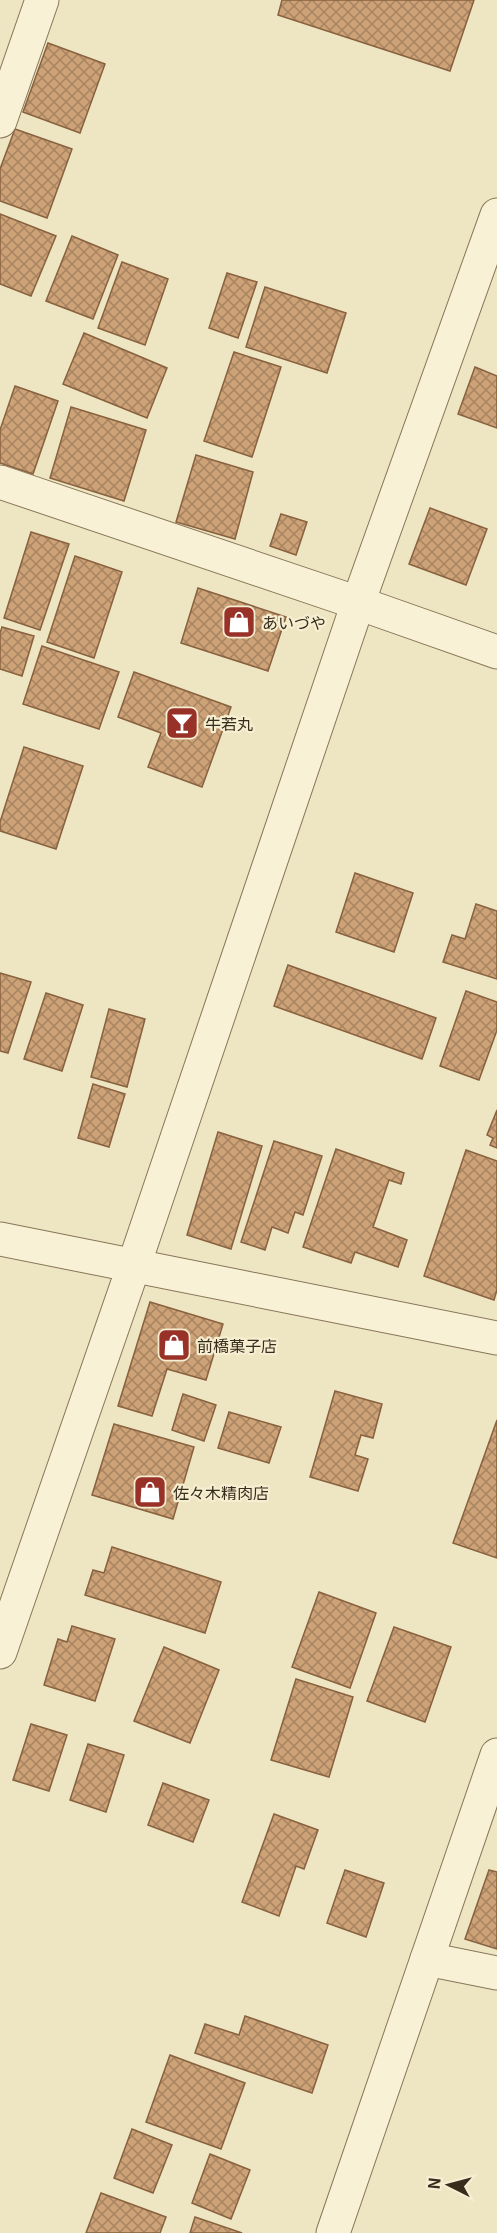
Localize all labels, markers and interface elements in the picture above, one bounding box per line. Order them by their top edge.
shop icon: あいづや [221,604,257,640]
place label: あいづや [262,610,326,634]
bar icon: 牛若丸 [164,705,200,741]
place label: 牛若丸 [205,711,253,735]
shop icon: 前橋菓子店 [156,1327,192,1363]
place label: 前橋菓子店 [197,1333,277,1357]
shop icon: 佐々木精肉店 [132,1474,168,1510]
place label: 佐々木精肉店 [173,1480,269,1504]
north arrow [419,2155,479,2215]
text: N [421,2176,446,2191]

